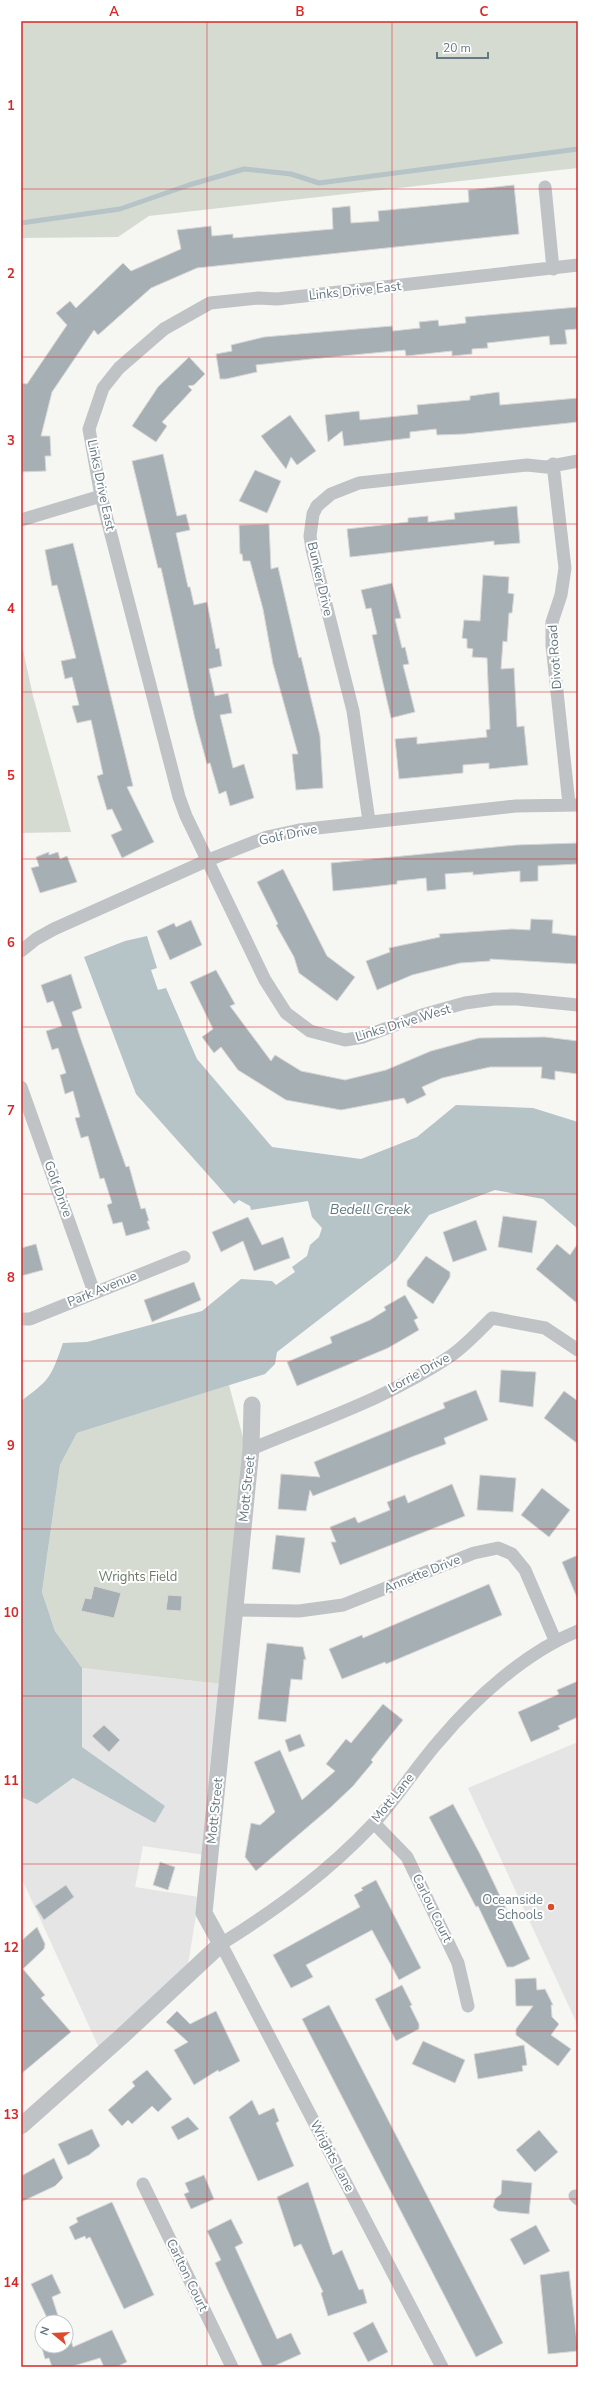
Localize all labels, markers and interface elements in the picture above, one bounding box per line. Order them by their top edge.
text: A [109,3,119,21]
text: B [296,3,305,21]
text: C [480,3,489,21]
scale bar [437,34,488,60]
text: 20 m [443,40,471,56]
text: 1 [7,97,15,115]
text: 2 [7,265,15,283]
street label: Links Drive East [308,277,402,305]
text: 3 [7,432,15,450]
street label: Links Drive East [83,438,120,533]
street label: Bunker Drive [303,540,337,618]
text: 4 [7,600,15,618]
street label: Divot Road [544,624,566,690]
text: 5 [7,767,15,785]
street label: Golf Drive [257,820,319,850]
text: 6 [7,934,15,952]
street label: Links Drive West [353,1000,453,1046]
text: 7 [7,1102,15,1120]
street label: Golf Drive [39,1158,77,1220]
water label: Bedell Creek [330,1200,411,1219]
street label: Park Avenue [65,1267,140,1311]
text: 8 [7,1269,15,1287]
street label: Lorrie Drive [385,1349,453,1397]
text: 9 [7,1437,15,1455]
street label: Mott Street [235,1455,259,1523]
street label: Annette Drive [381,1550,463,1598]
park label: Wrights Field [99,1568,177,1586]
text: 10 [3,1604,19,1622]
street label: Mott Lane [367,1769,419,1827]
text: 11 [3,1772,19,1790]
street label: Mott Street [203,1777,227,1845]
street label: Carlou Court [408,1871,457,1946]
place label: Oceanside Schools [482,1891,543,1924]
marker: Oceanside Schools [546,1902,556,1912]
text: 12 [3,1939,19,1957]
text: 13 [3,2106,19,2124]
street label: Wrights Lane [306,2117,358,2195]
street label: Carlton Court [162,2236,213,2315]
text: 14 [3,2274,19,2292]
north arrow [34,2314,74,2354]
text: N [37,2325,53,2337]

